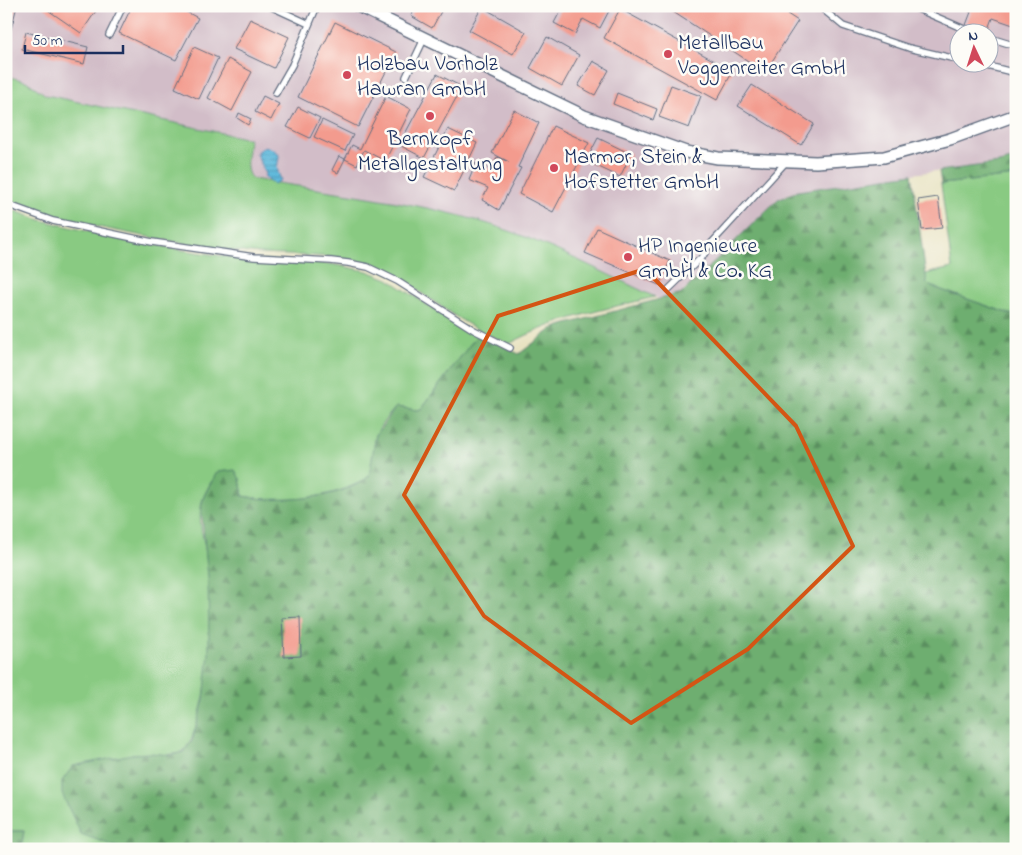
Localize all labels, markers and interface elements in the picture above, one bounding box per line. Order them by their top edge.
scale bar [25,22,122,54]
north arrow [950,22,1000,72]
text: N [968,26,979,47]
place label: Metallbau Voggenreiter GmbH [677,28,846,86]
text: 50 m [32,30,63,52]
marker: Metallbau Voggenreiter GmbH [662,48,674,60]
place label: Holzbau Vorholz Hawran GmbH [357,49,499,106]
marker: Holzbau Vorholz Hawran GmbH [341,69,353,81]
marker: Bernkopf Metallgestaltung [424,110,436,122]
place label: Bernkopf Metallgestaltung [358,124,502,182]
place label: Marmor, Stein & Hofstetter GmbH [564,142,719,199]
marker: Marmor, Stein & Hofstetter GmbH [548,162,560,174]
place label: HP Ingenieure GmbH & Co. KG [638,231,772,288]
marker: HP Ingenieure GmbH & Co. KG [622,251,634,263]

